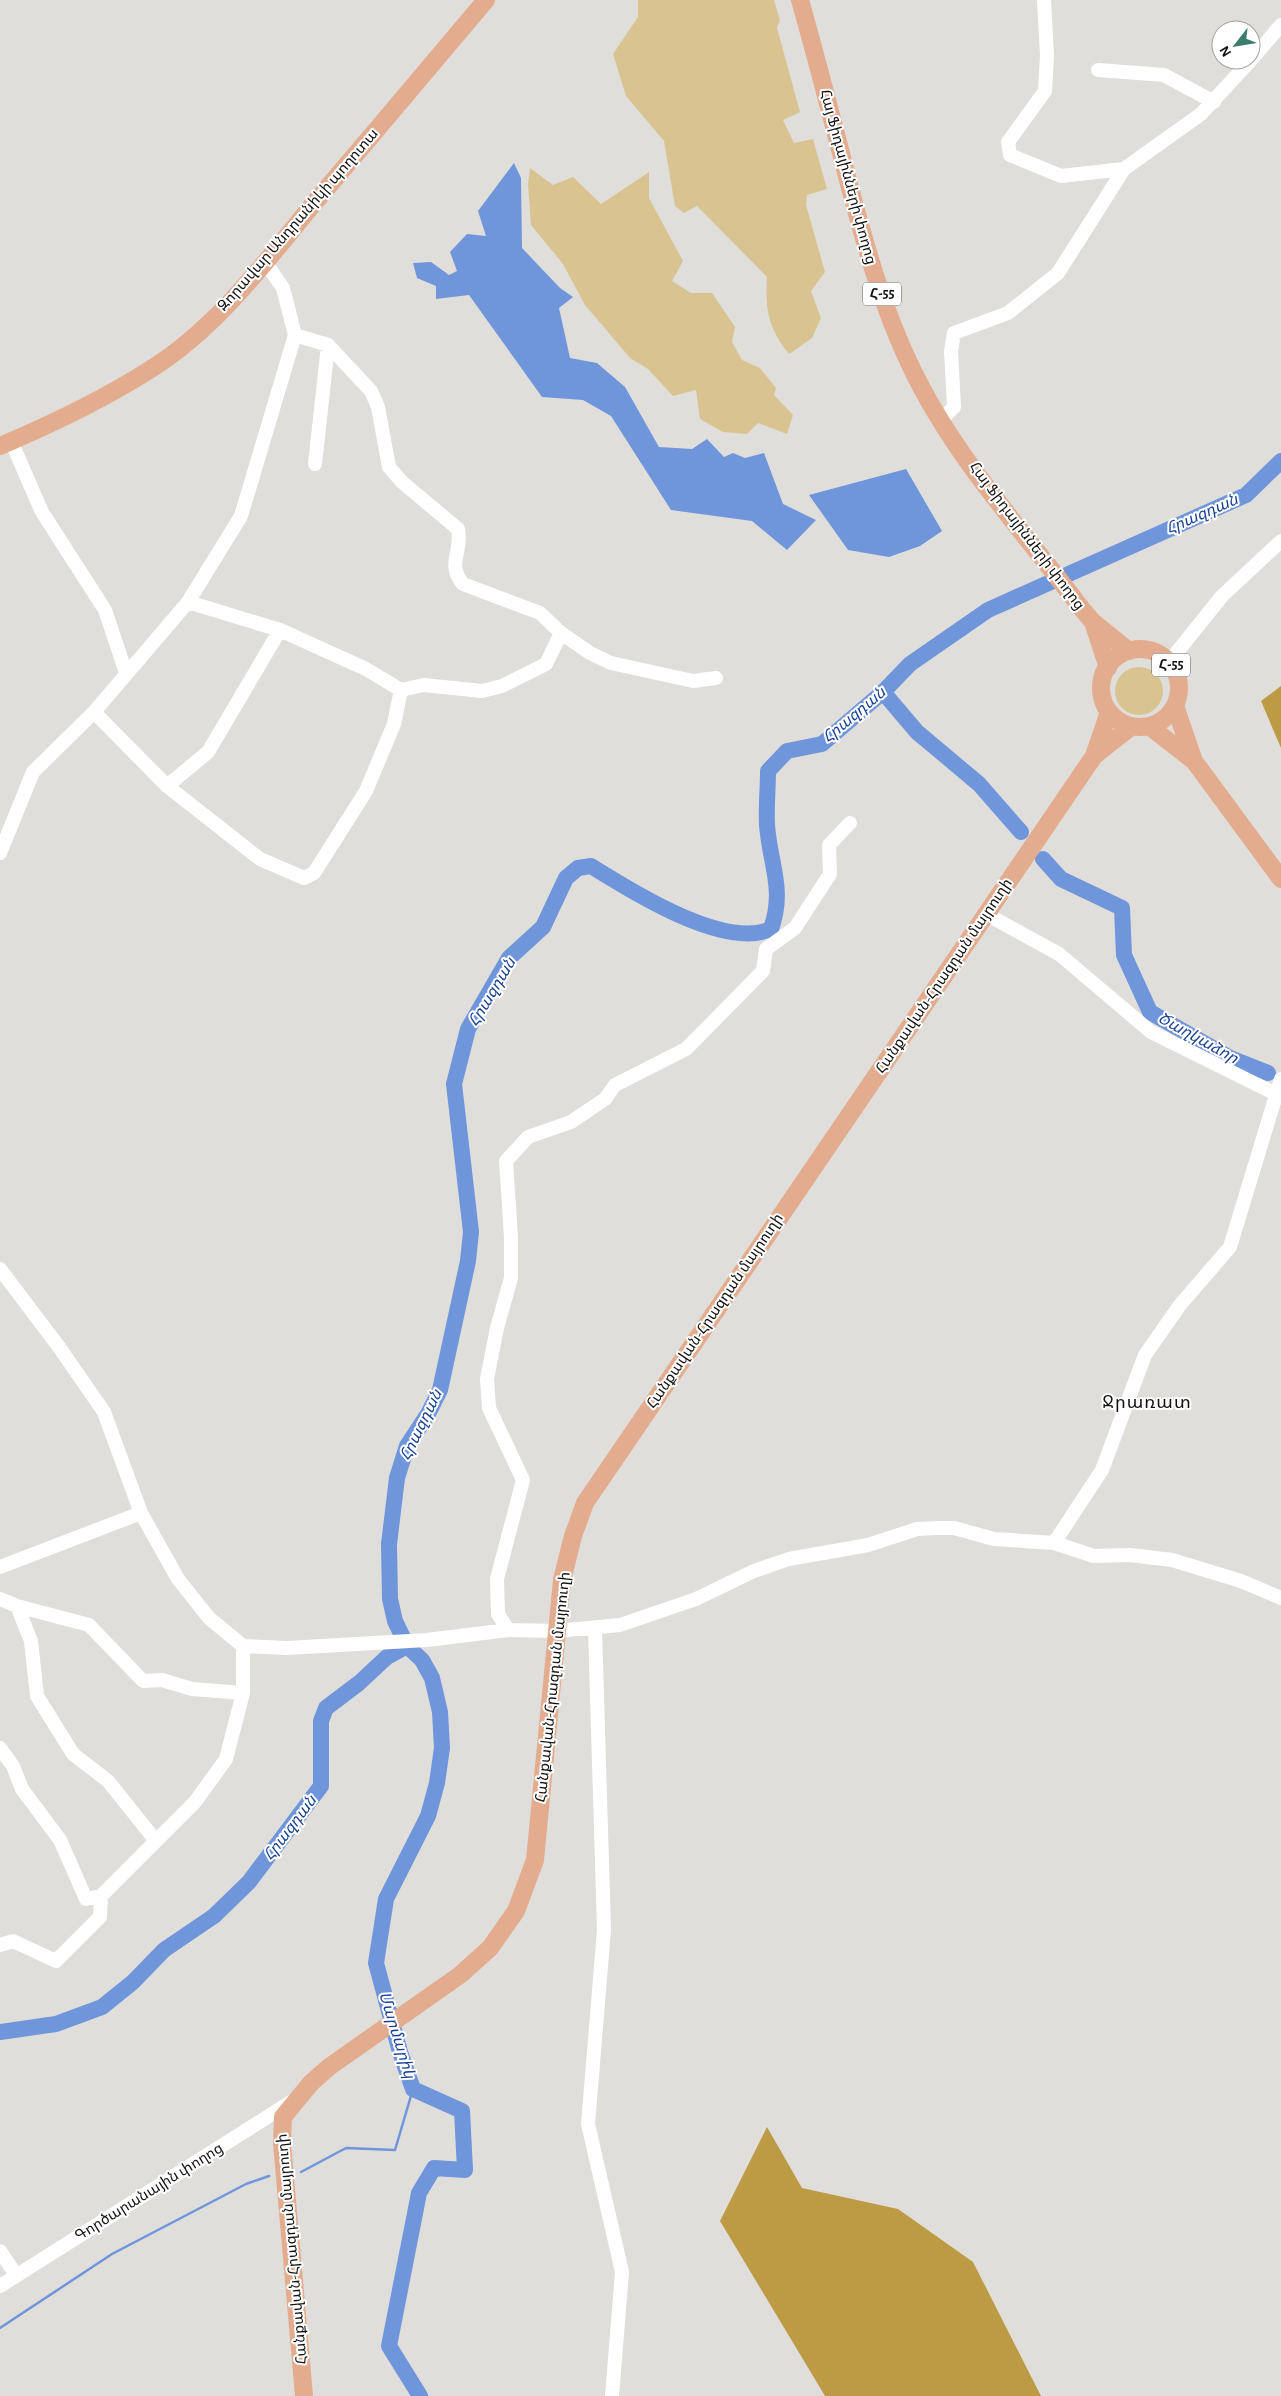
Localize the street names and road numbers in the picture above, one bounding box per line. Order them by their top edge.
street label: Հայ Ֆիդայինների փողոց [816,88,880,266]
street label: Զորավար Անդրանիկի պողոտա [214,125,382,315]
road number: Հ-55 [863,282,901,306]
street label: Հայ Ֆիդայինների փողոց [966,459,1088,613]
road number: Հ-55 [1152,654,1190,676]
street label: Հանքավան-Հրազդան մայրուղի [872,875,1016,1077]
street label: Հանքավան-Հրազդան մայրուղի [643,1210,787,1412]
street label: Հանքավան-Հրազդան մայրուղի [532,1571,574,1803]
street label: Հանքավան-Հրազդան մայրուղի [273,2133,311,2365]
street label: Գործարանային փողոց [72,2139,226,2245]

